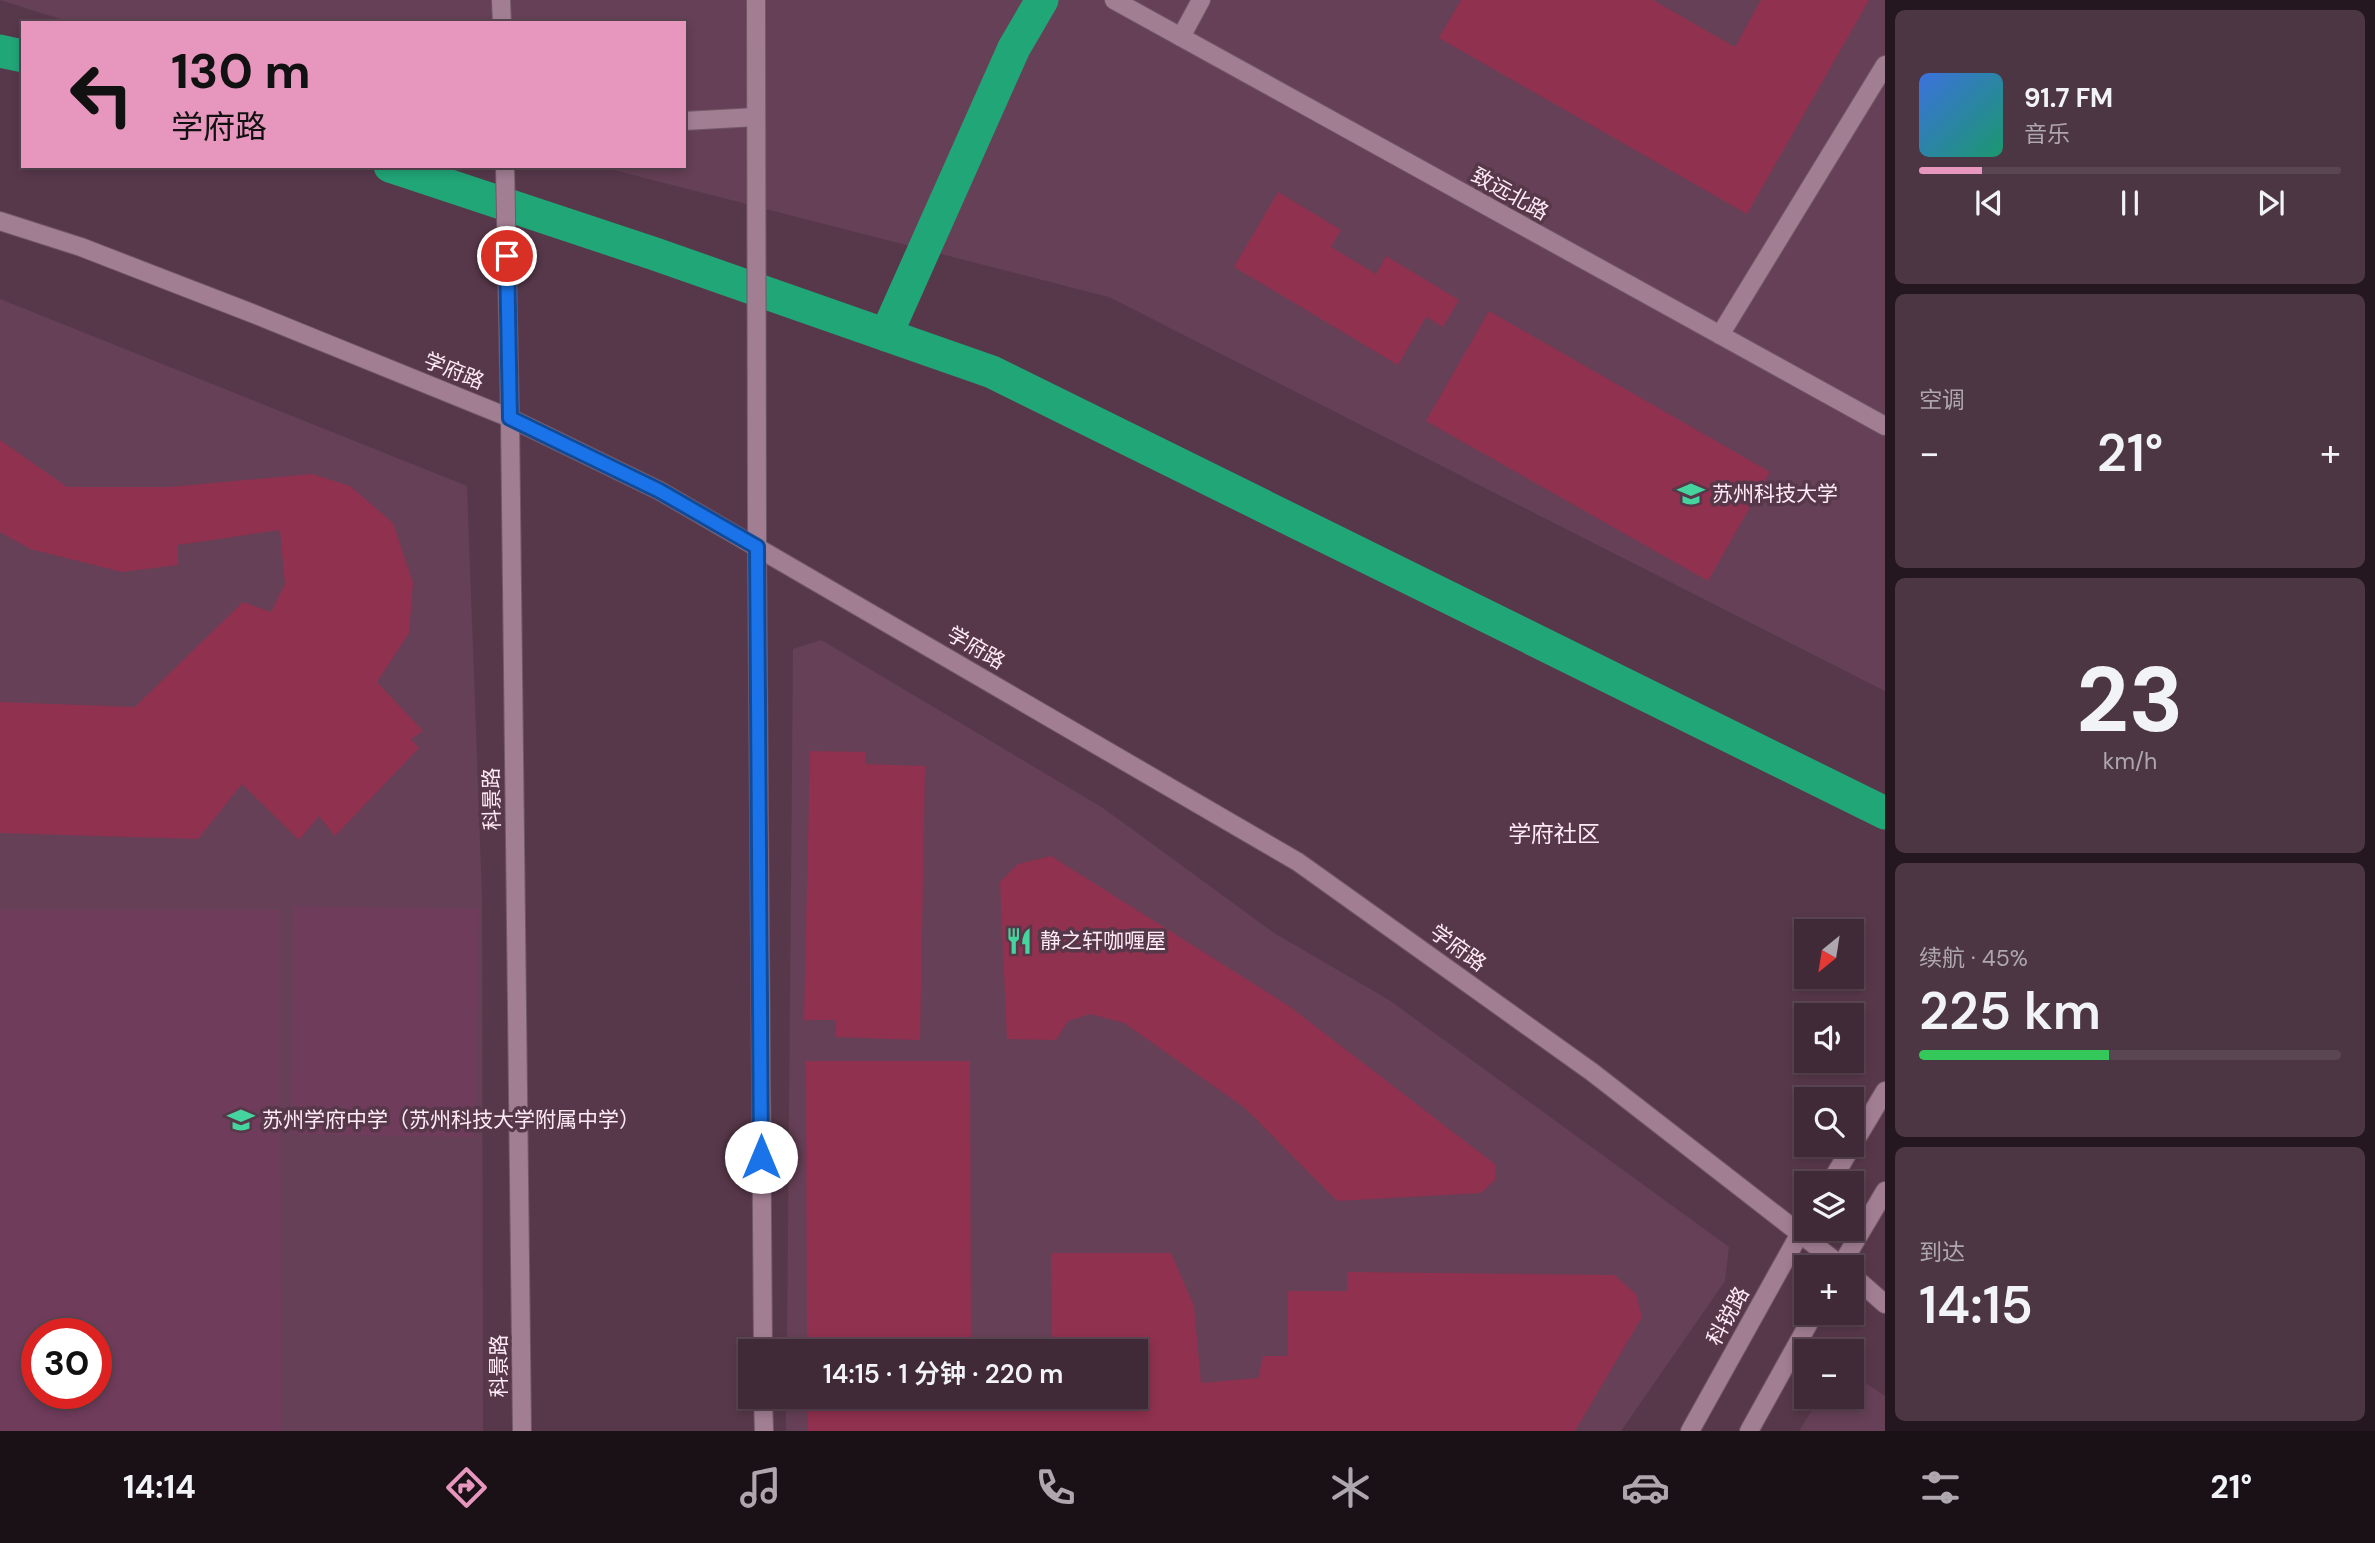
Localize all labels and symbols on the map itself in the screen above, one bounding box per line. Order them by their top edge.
street label: 致远北路 [1466,161,1554,227]
pin [477,226,537,286]
street label: 学府路 [420,346,488,396]
school or university icon: 苏州科技大学 [1676,479,1706,509]
place label: 苏州科技大学 [1712,480,1838,508]
street label: 学府路 [942,620,1010,676]
street label: 科景路 [477,767,507,831]
district label: 学府社区 [1508,819,1600,849]
street label: 学府路 [1424,918,1492,978]
north arrow [1794,919,1864,989]
restaurant icon: 静之轩咖喱屋 [1004,926,1034,956]
place label: 静之轩咖喱屋 [1040,927,1166,955]
school or university icon: 苏州学府中学（苏州科技大学附属中学） [226,1105,256,1135]
place label: 苏州学府中学（苏州科技大学附属中学） [262,1106,640,1134]
position arrow [724,1120,798,1194]
street label: 科锐路 [1700,1282,1756,1350]
speed limit sign: 30 [21,1318,112,1409]
street label: 科景路 [485,1335,513,1398]

